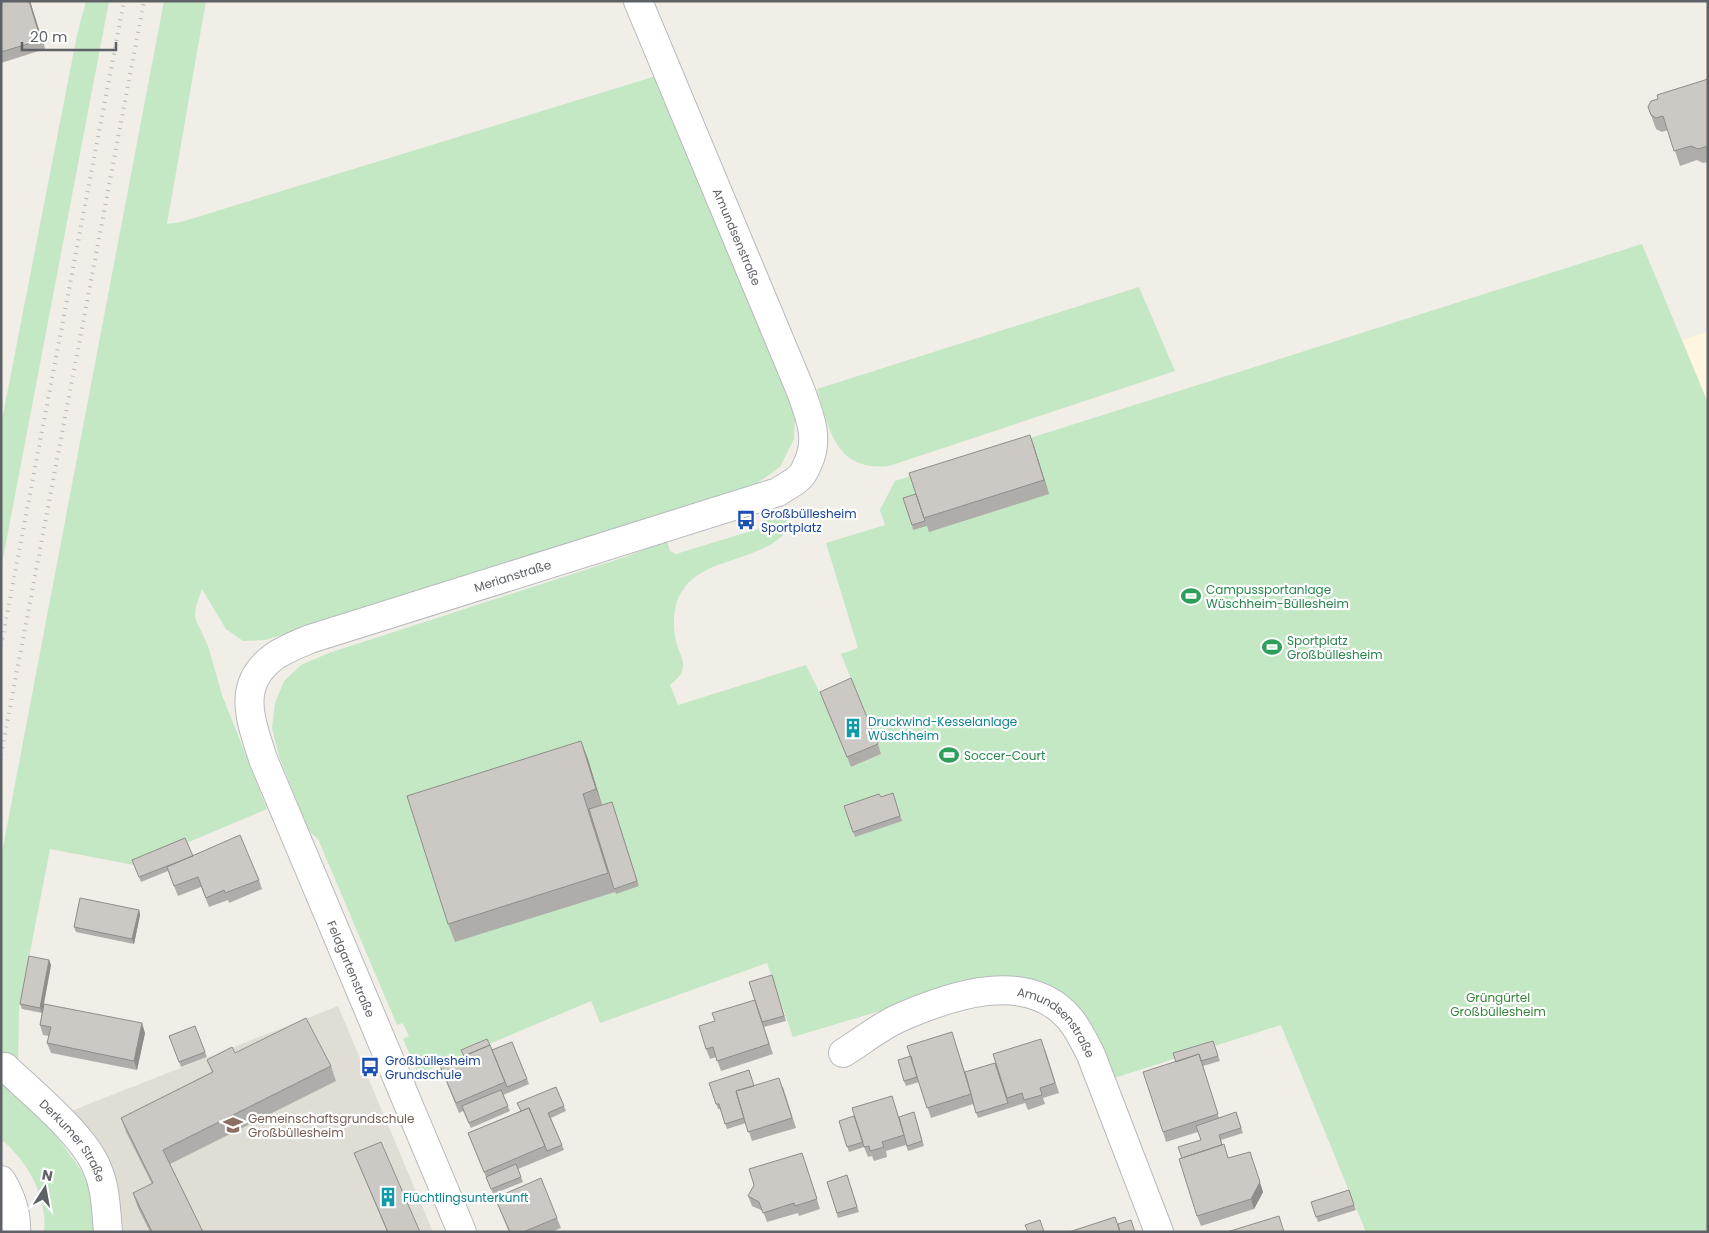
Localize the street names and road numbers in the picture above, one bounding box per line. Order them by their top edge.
street label: Amundsenstraße [709,186,765,288]
street label: Merianstraße [472,555,553,596]
street label: Feldgartenstraße [323,918,379,1020]
street label: Amundsenstraße [1016,983,1099,1060]
street label: Derkumer Straße [36,1095,110,1184]

